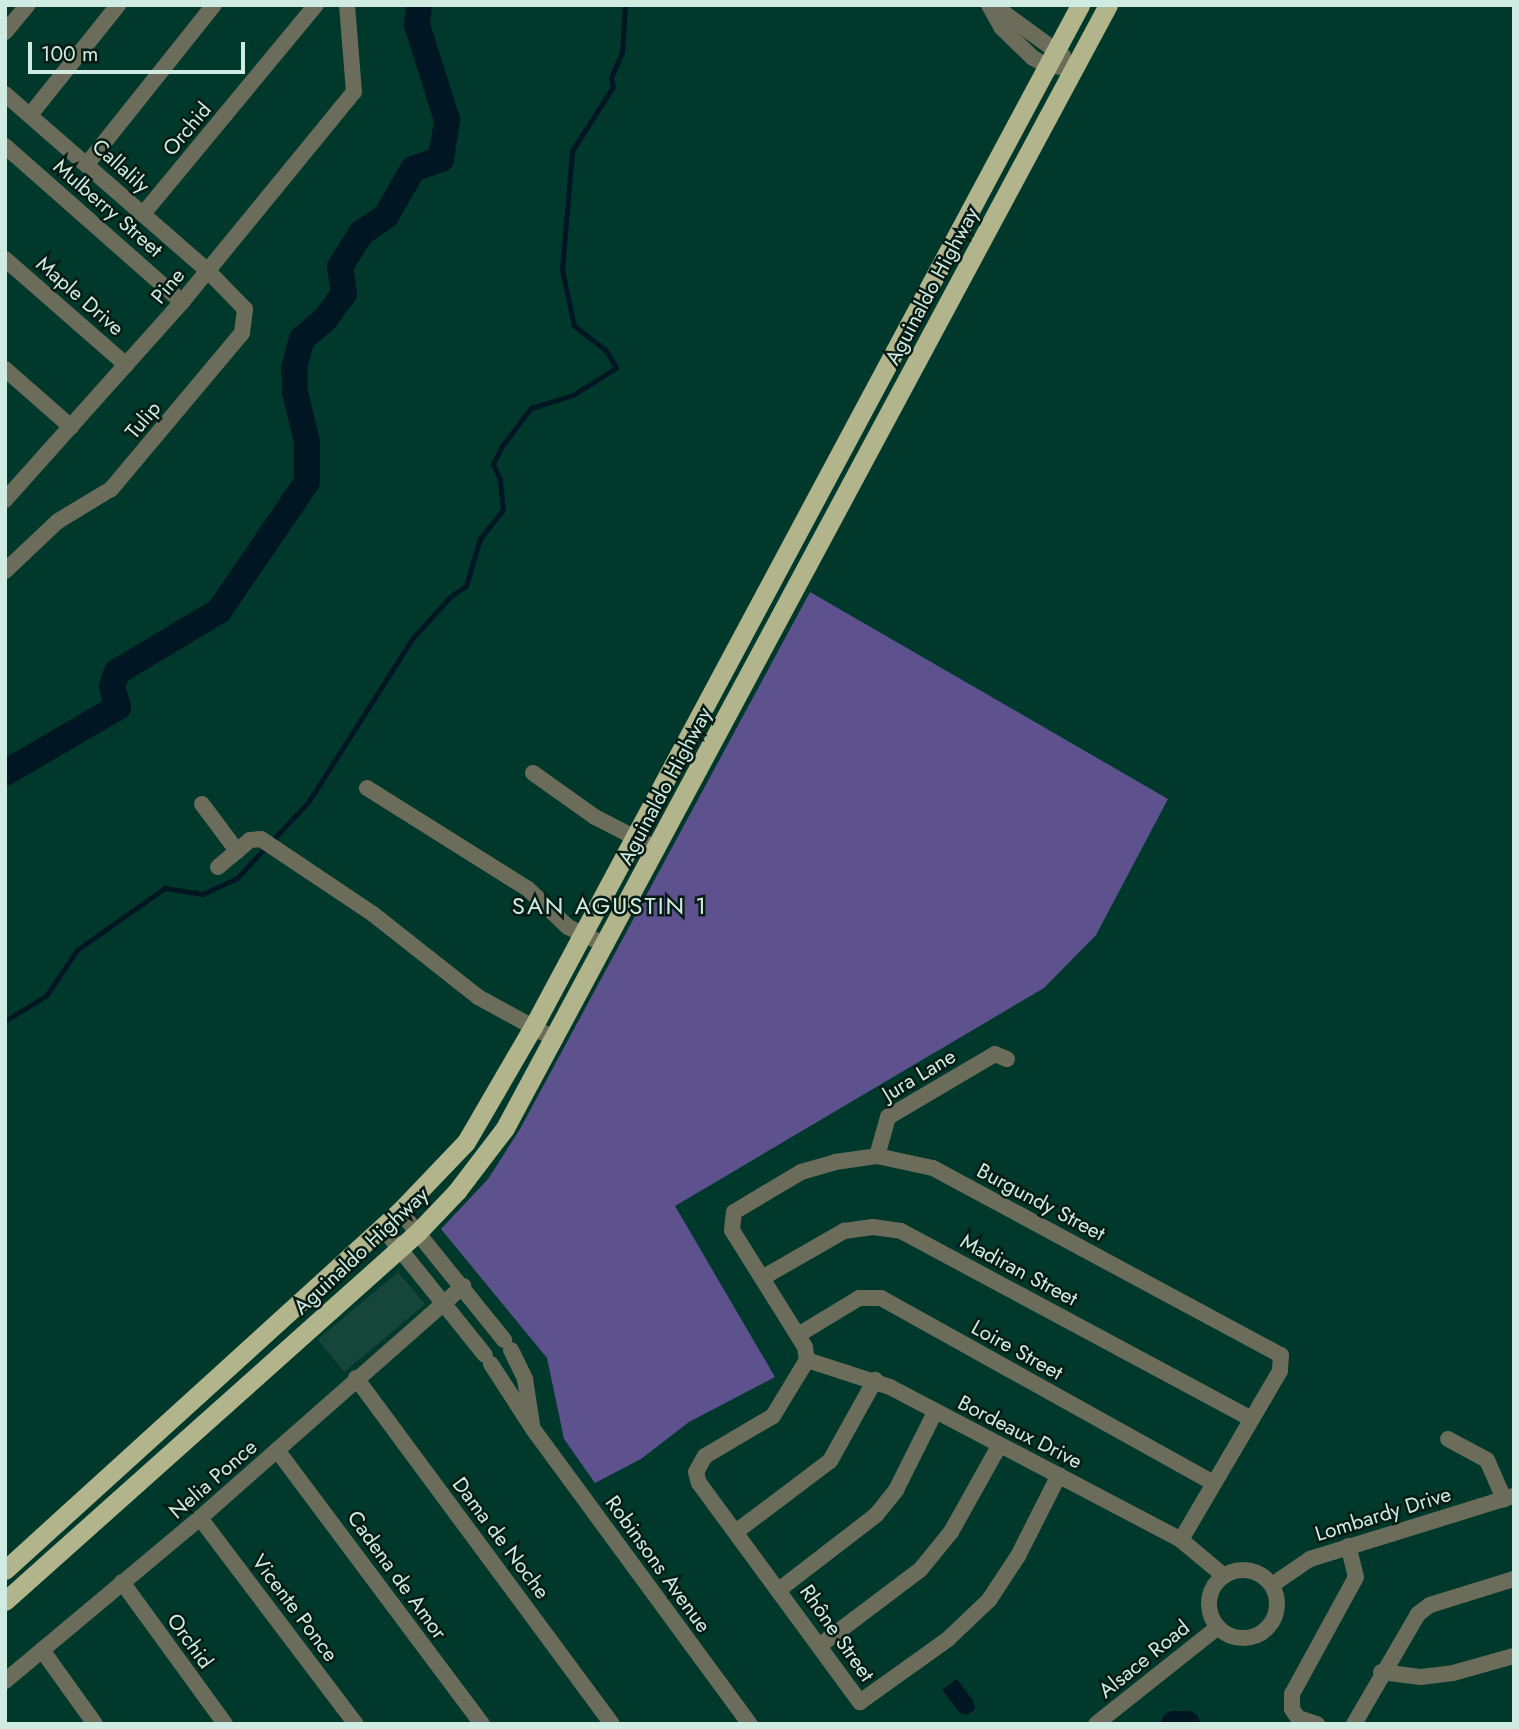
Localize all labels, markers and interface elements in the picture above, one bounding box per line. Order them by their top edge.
scale bar [32,28,248,72]
text: 100 m [41,39,98,69]
street label: Orchid [157,97,217,161]
street label: Callalily [87,134,155,198]
street label: Mulberry Street [48,154,168,262]
street label: Aguinaldo Highway [880,203,984,369]
street label: Maple Drive [31,251,129,341]
street label: Pine [146,263,190,309]
street label: Tulip [120,396,166,444]
street label: Aguinaldo Highway [613,703,717,869]
district label: SAN AGUSTIN 1 [513,892,707,920]
street label: Jura Lane [878,1043,960,1107]
street label: Burgundy Street [973,1158,1109,1246]
street label: Aguinaldo Highway [288,1182,434,1320]
street label: Madiran Street [956,1229,1082,1311]
street label: Loire Street [967,1315,1067,1385]
street label: Bordeaux Drive [954,1390,1086,1474]
street label: Nelia Ponce [164,1434,262,1524]
street label: Dama de Noche [447,1472,555,1604]
street label: Lombardy Drive [1312,1481,1454,1547]
street label: Robinsons Avenue [600,1491,716,1637]
street label: Cadena de Amor [342,1506,452,1644]
street label: Vicente Ponce [247,1549,343,1667]
street label: Rhône Street [794,1580,880,1686]
street label: Orchid [162,1609,218,1673]
street label: Alsace Road [1093,1615,1195,1703]

